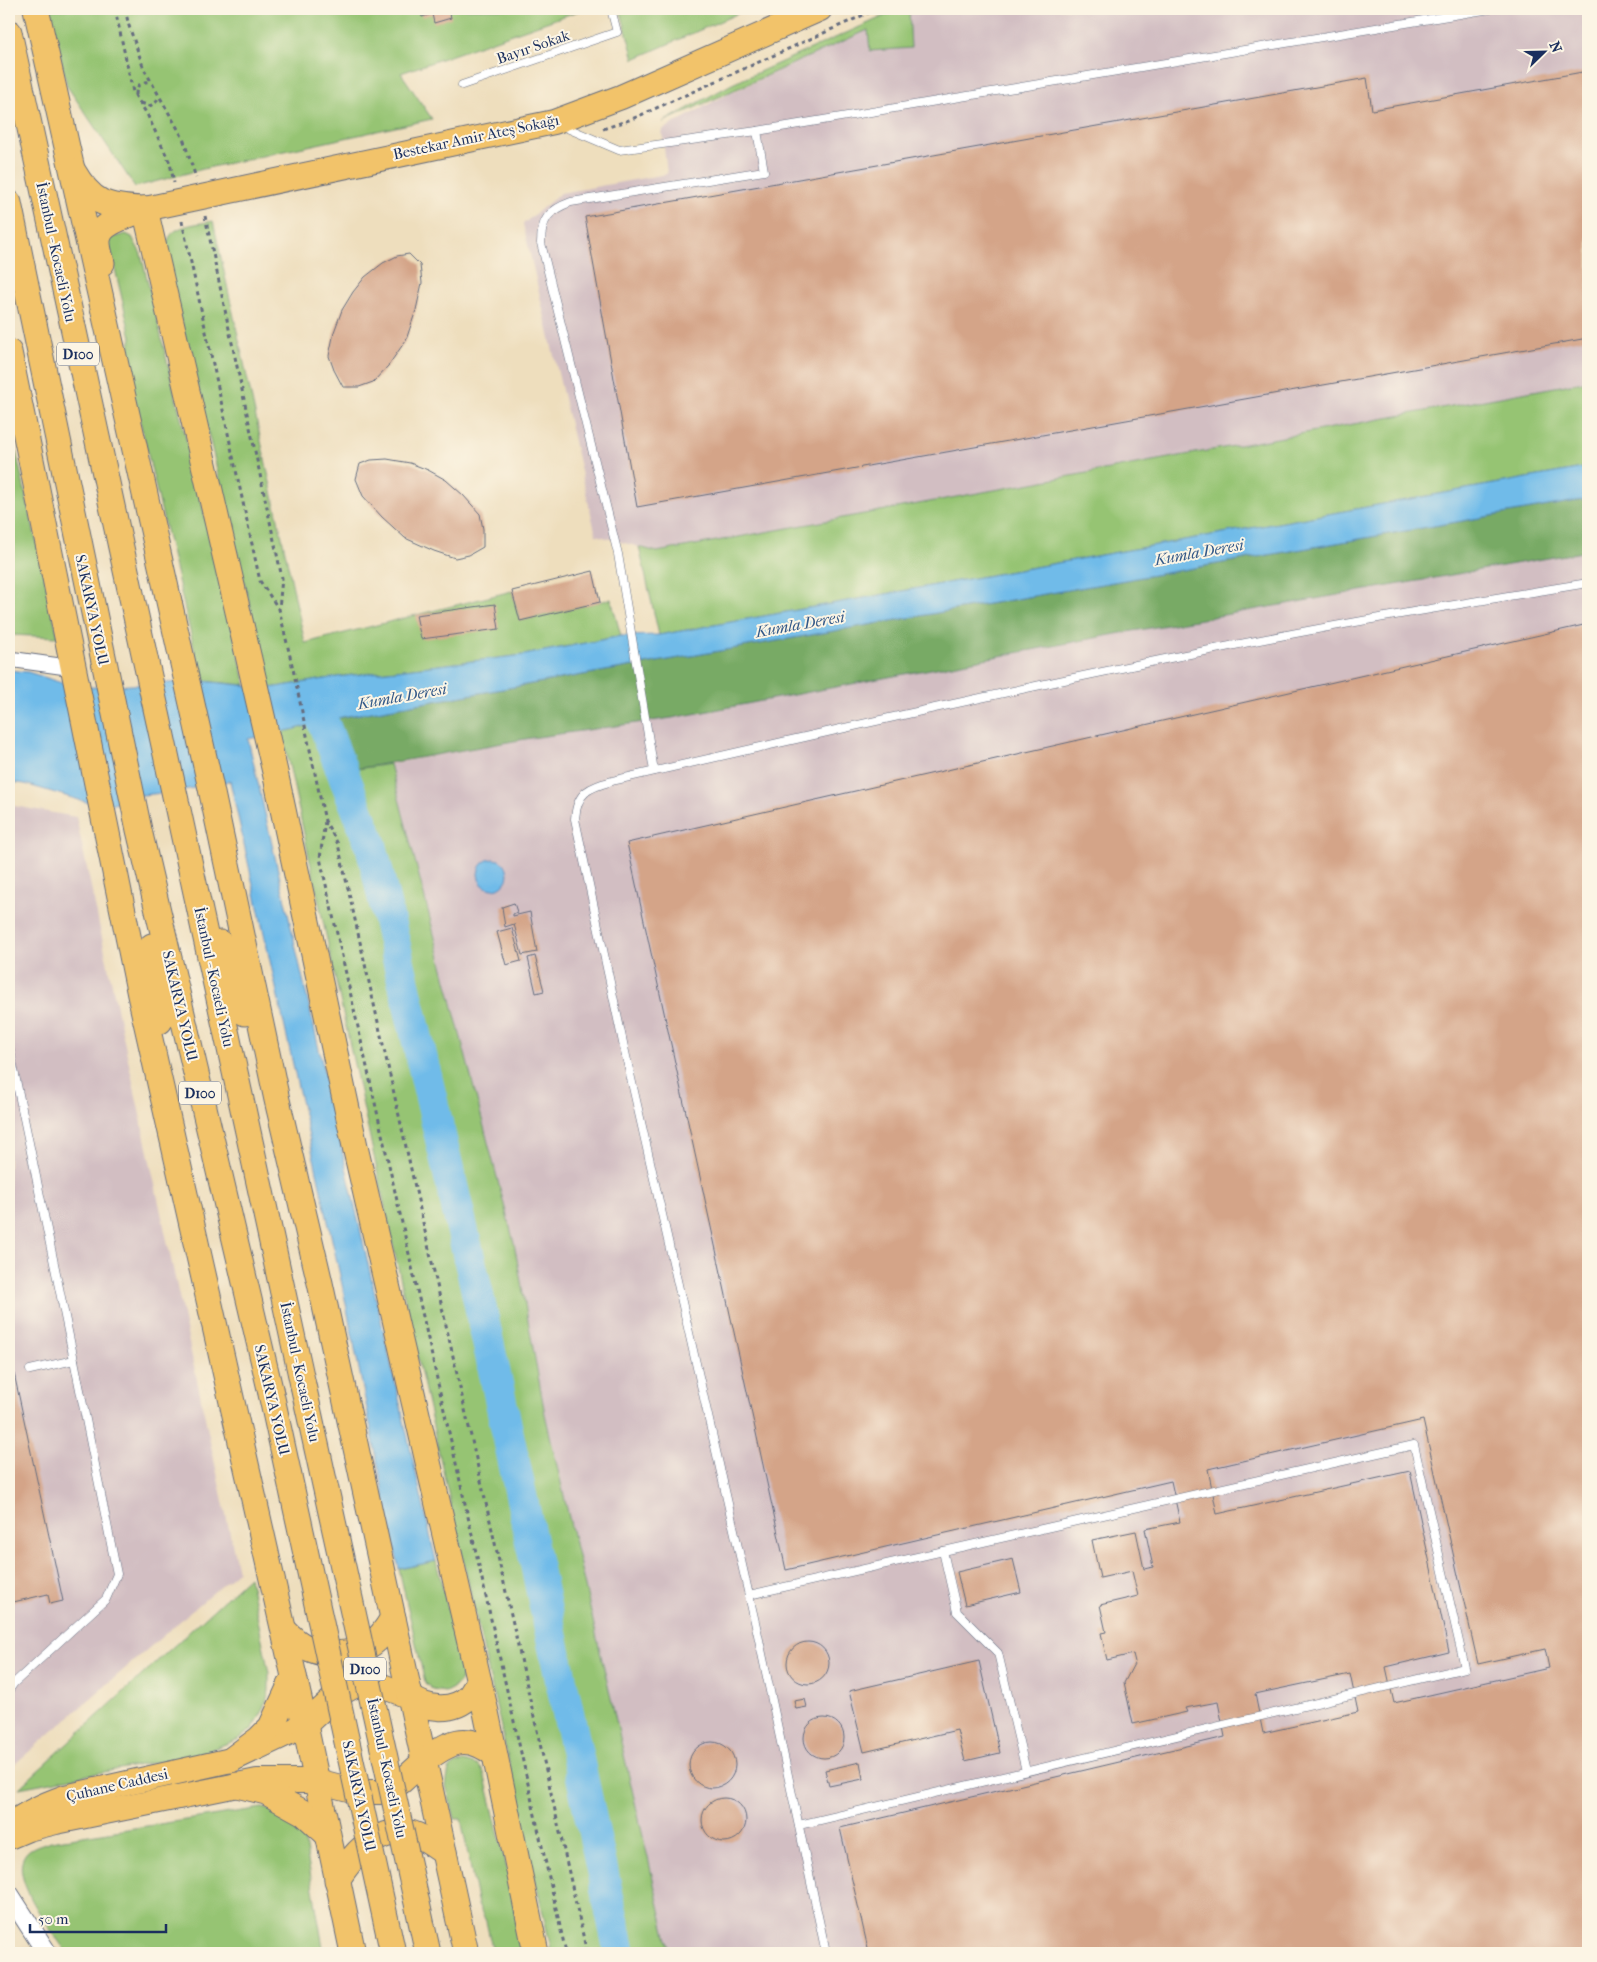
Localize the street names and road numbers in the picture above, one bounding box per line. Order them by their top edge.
street label: Bayır Sokak [494,26,572,68]
street label: Bestekar Amir Ateş Sokağı [391,110,561,163]
street label: İstanbul - Kocaeli Yolu [32,180,80,324]
road number: D100 [57,342,99,366]
street label: SAKARYA YOLU [71,553,113,667]
street label: İstanbul - Kocaeli Yolu [190,905,238,1049]
street label: SAKARYA YOLU [159,949,202,1063]
road number: D100 [179,1082,221,1104]
street label: İstanbul - Kocaeli Yolu [276,1300,324,1444]
street label: SAKARYA YOLU [251,1343,294,1457]
road number: D100 [344,1658,386,1680]
street label: İstanbul - Kocaeli Yolu [363,1696,411,1840]
street label: SAKARYA YOLU [338,1739,380,1853]
street label: Çuhane Caddesi [64,1764,170,1805]

